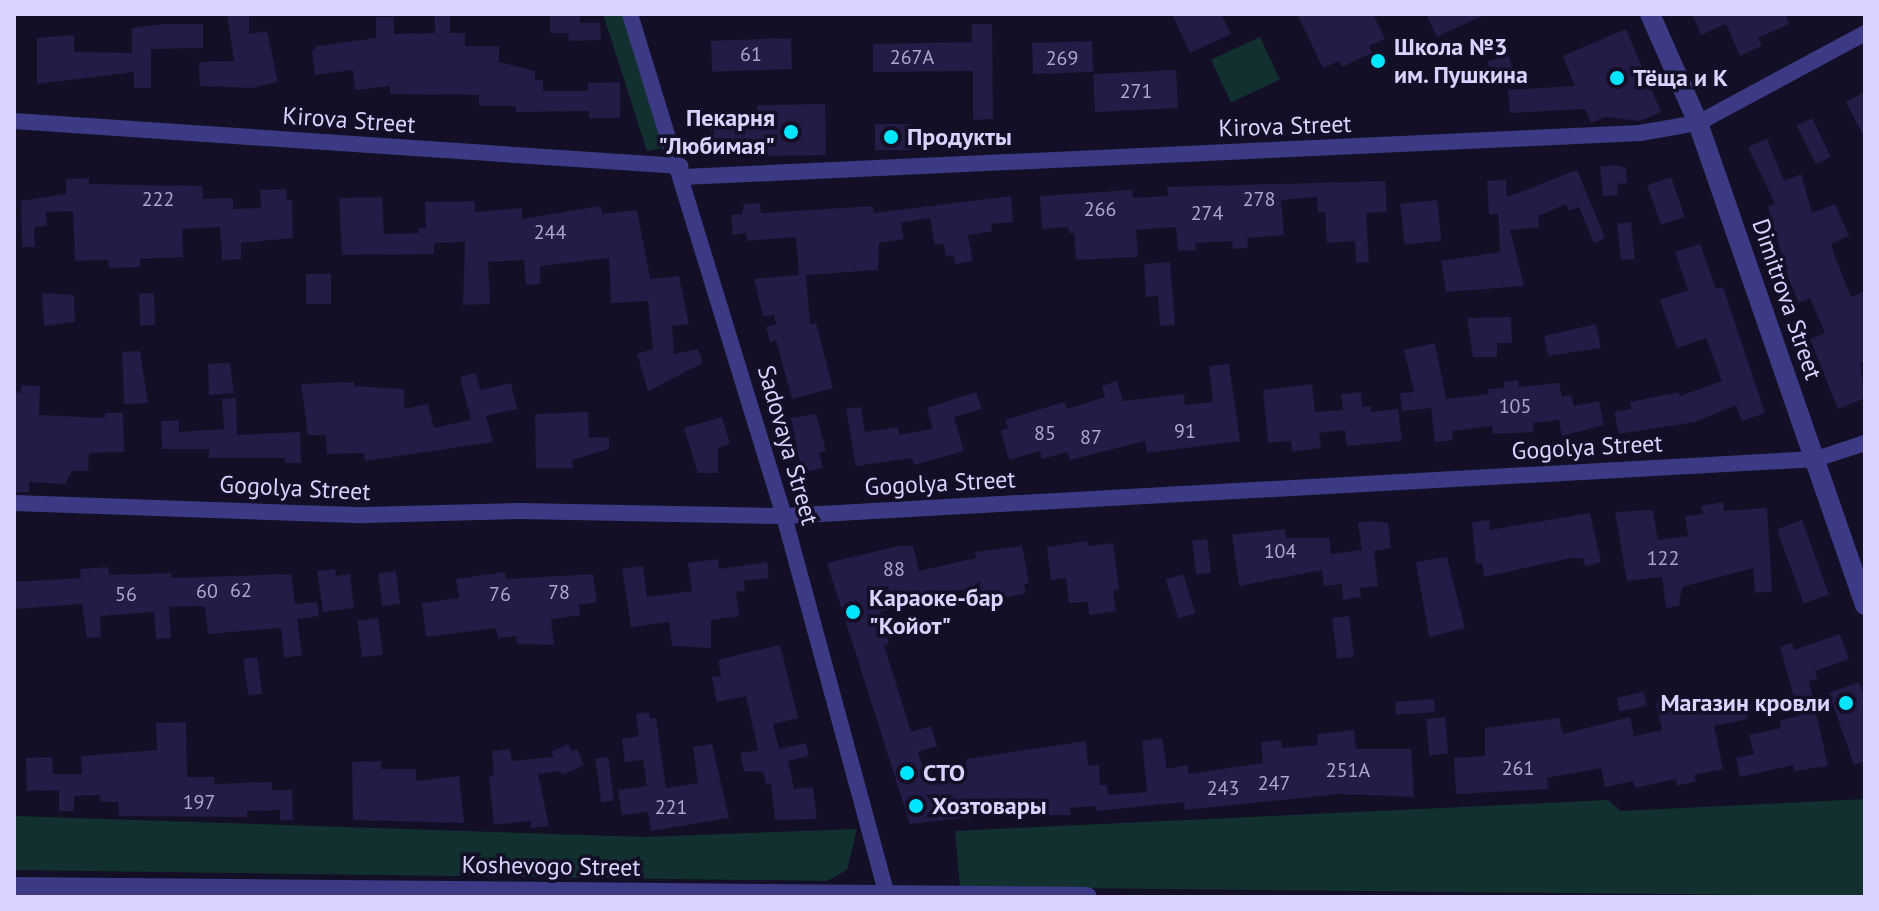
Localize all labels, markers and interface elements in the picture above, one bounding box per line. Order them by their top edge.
place label: Школа №3 им. Пушкина [1394,33,1530,89]
house number: 61 [740,42,762,66]
house number: 267А [890,45,934,69]
house number: 269 [1046,46,1078,70]
marker: Школа №3 им. Пушкина [1369,52,1387,70]
place label: Тёща и К [1633,64,1728,92]
marker: Тёща и К [1608,69,1626,87]
house number: 271 [1120,79,1152,103]
street label: Kirova Street [282,101,416,139]
place label: Пекарня "Любимая" [658,104,775,160]
street label: Kirova Street [1218,109,1352,143]
marker: Пекарня "Любимая" [782,123,800,141]
place label: Продукты [907,123,1012,151]
marker: Продукты [882,128,900,146]
house number: 222 [142,187,174,211]
house number: 278 [1243,187,1275,211]
house number: 266 [1084,197,1116,221]
house number: 274 [1191,201,1223,225]
street label: Dimitrova Street [1746,215,1828,383]
house number: 244 [534,220,566,244]
street label: Sadovaya Street [752,362,824,528]
house number: 105 [1499,394,1531,418]
house number: 91 [1174,419,1196,443]
house number: 85 [1034,421,1056,445]
house number: 87 [1080,425,1102,449]
street label: Gogolya Street [1511,429,1663,465]
street label: Gogolya Street [864,465,1016,501]
street label: Gogolya Street [219,470,371,506]
house number: 104 [1264,539,1296,563]
house number: 122 [1647,546,1679,570]
house number: 88 [883,557,905,581]
house number: 62 [230,578,252,602]
house number: 60 [196,579,218,603]
house number: 78 [548,580,570,604]
house number: 56 [115,582,137,606]
house number: 76 [489,582,511,606]
place label: Караоке-бар "Койот" [869,584,1004,640]
marker: Караоке-бар "Койот" [844,603,862,621]
place label: Магазин кровли [1660,689,1830,717]
marker: Магазин кровли [1837,694,1855,712]
house number: 261 [1502,756,1534,780]
house number: 251А [1326,758,1370,782]
place label: СТО [923,759,965,787]
marker: СТО [898,764,916,782]
house number: 247 [1258,771,1290,795]
house number: 243 [1207,776,1239,800]
house number: 197 [183,790,215,814]
place label: Хозтовары [932,792,1047,820]
house number: 221 [655,795,687,819]
marker: Хозтовары [907,797,925,815]
street label: Koshevogo Street [461,850,641,882]

